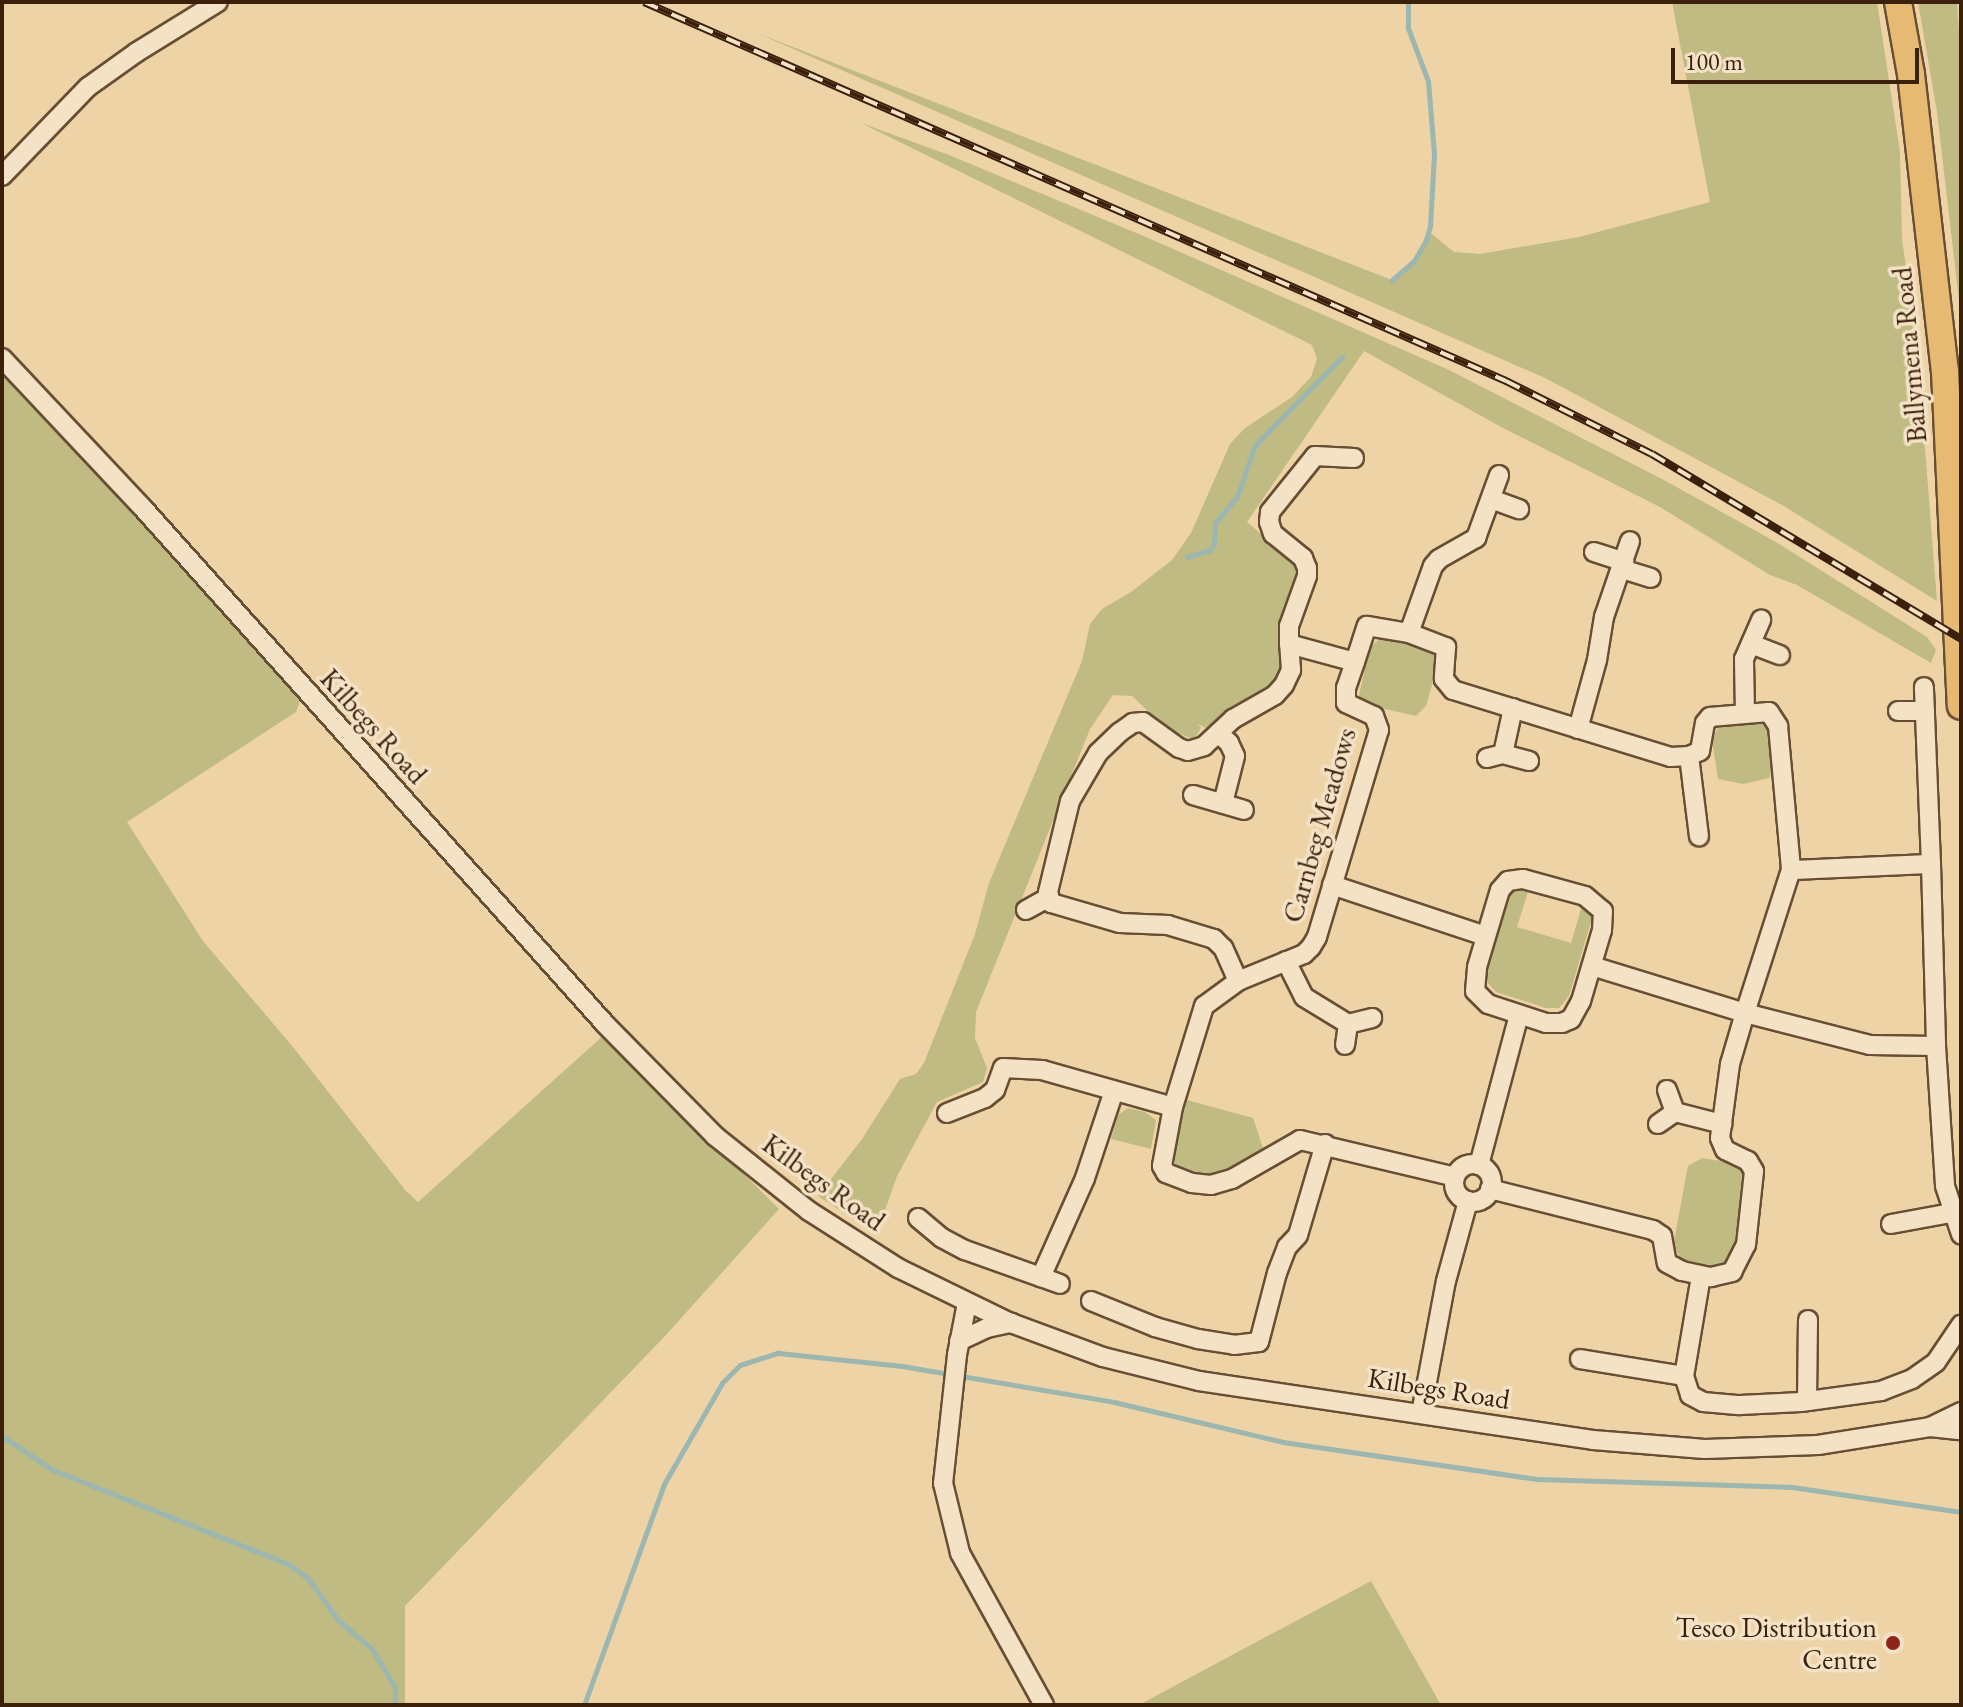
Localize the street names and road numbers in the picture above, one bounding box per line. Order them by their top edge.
street label: Ballymena Road [1885,266,1933,444]
street label: Kilbegs Road [314,661,434,791]
street label: Carnbeg Meadows [1275,724,1363,926]
street label: Kilbegs Road [756,1126,892,1238]
street label: Kilbegs Road [1366,1360,1512,1416]

